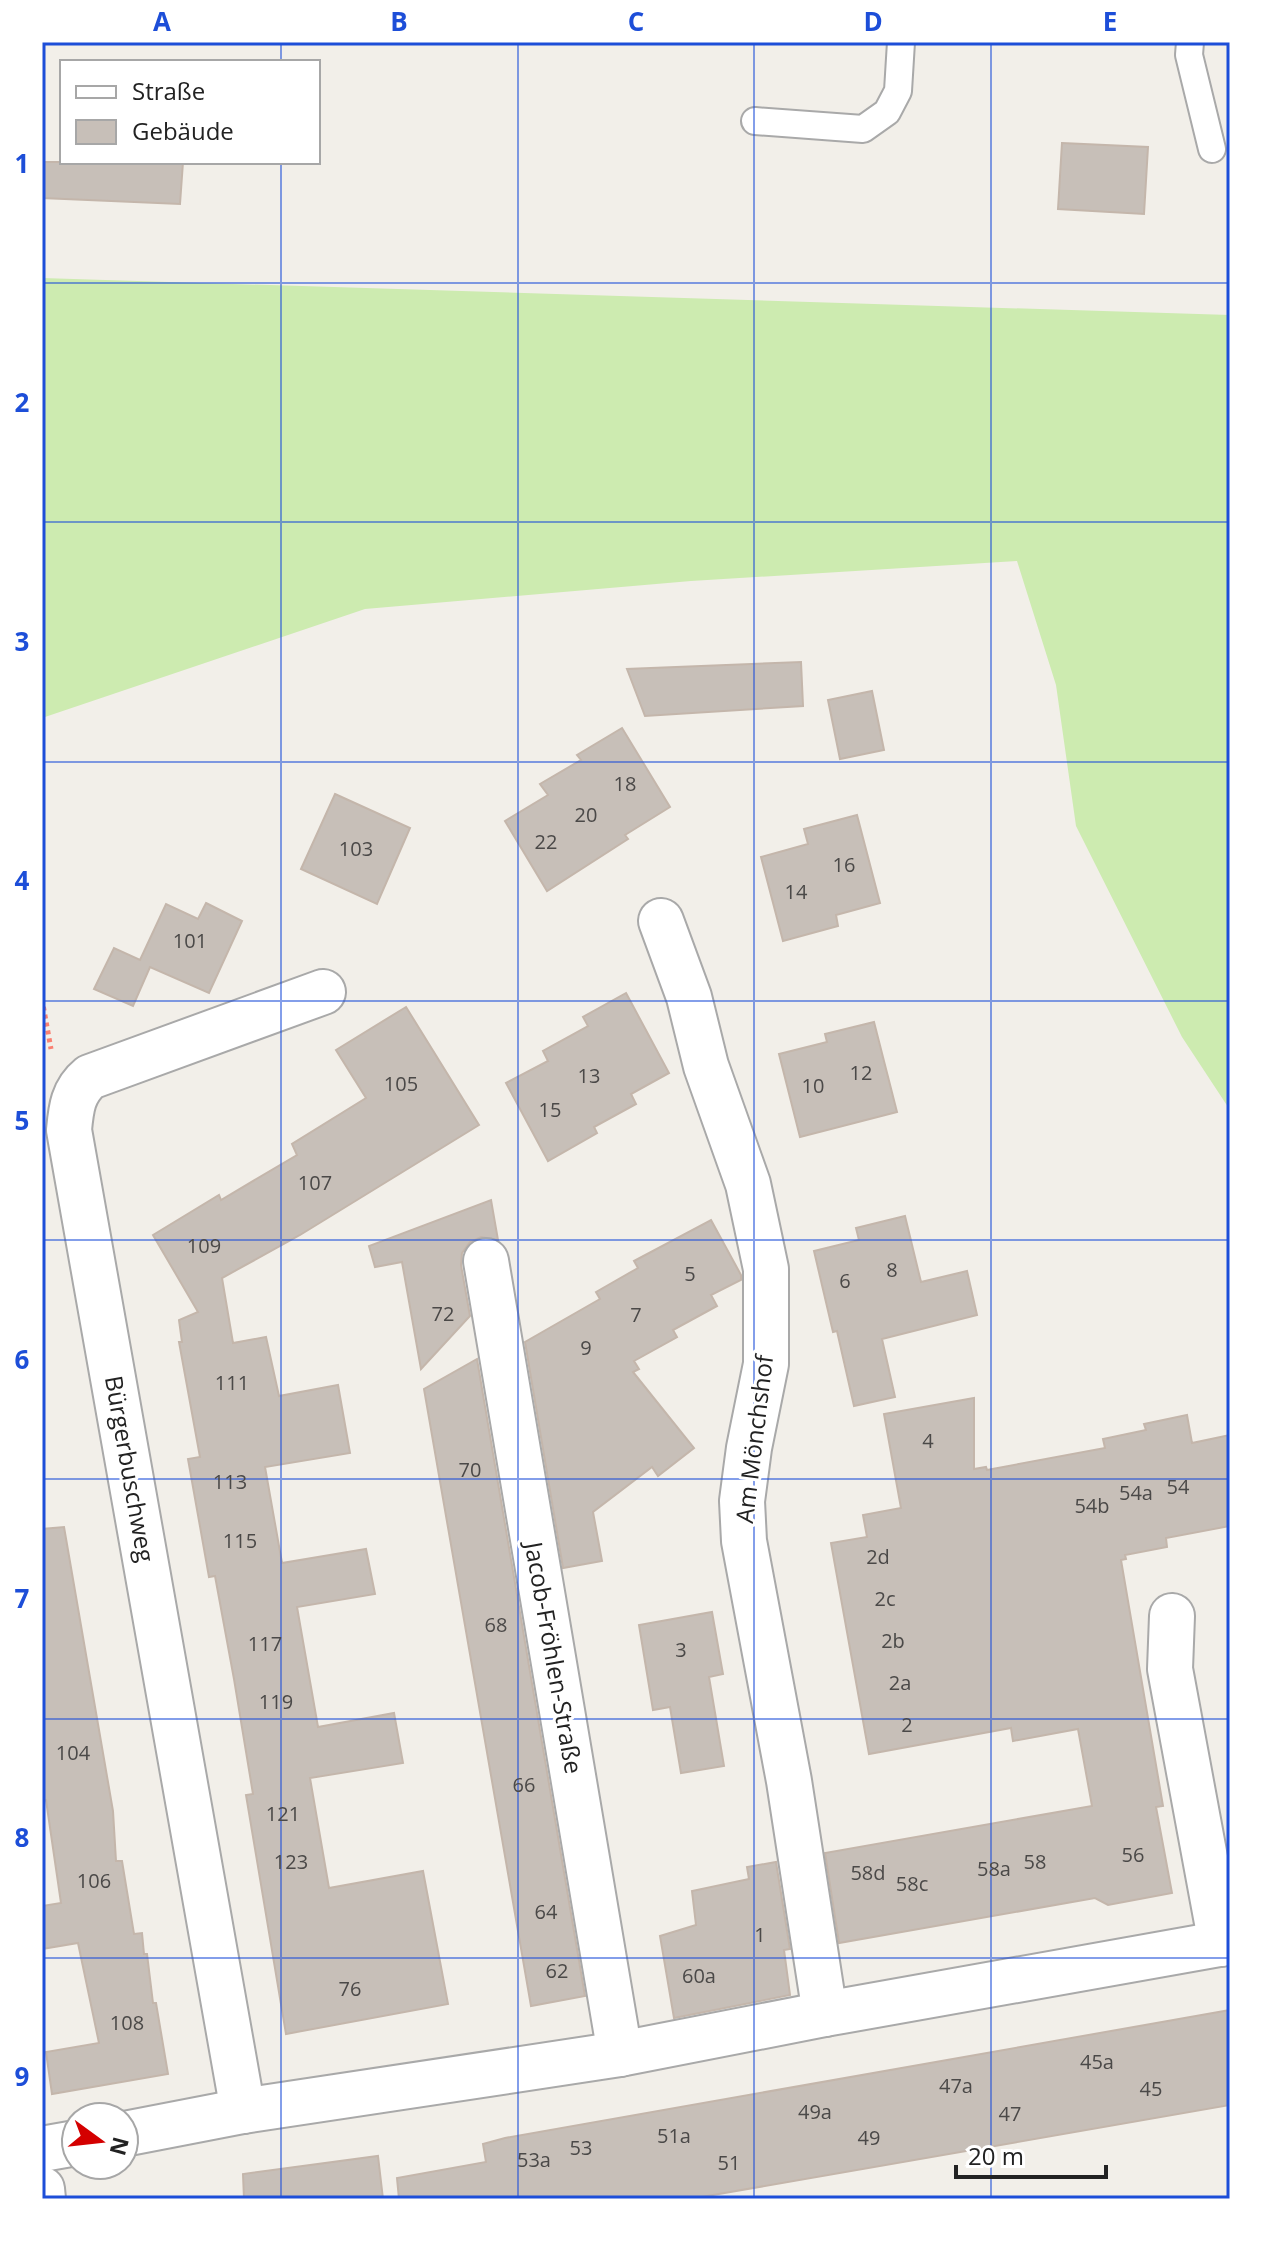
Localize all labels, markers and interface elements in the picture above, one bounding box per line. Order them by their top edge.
text: A [153,3,171,39]
text: B [390,3,408,39]
text: C [628,3,644,39]
text: D [863,3,883,39]
text: E [1103,3,1117,39]
legend [60,60,320,164]
text: Straße [132,74,205,107]
text: Gebäude [132,114,234,147]
text: 1 [15,145,29,181]
text: 2 [15,384,30,420]
text: 3 [15,623,29,659]
house number: 18 [614,770,636,797]
house number: 20 [575,801,597,828]
house number: 22 [535,828,557,855]
house number: 103 [339,835,373,862]
house number: 16 [833,851,855,878]
text: 4 [15,862,30,898]
house number: 14 [785,878,808,905]
house number: 101 [173,927,207,954]
house number: 12 [850,1059,872,1086]
house number: 13 [578,1062,600,1089]
house number: 105 [384,1070,418,1097]
house number: 10 [802,1072,824,1099]
house number: 15 [539,1096,561,1123]
text: 5 [15,1102,29,1138]
house number: 107 [298,1169,332,1196]
house number: 109 [187,1232,221,1259]
house number: 8 [886,1256,898,1283]
house number: 5 [684,1260,696,1287]
house number: 6 [839,1267,851,1294]
house number: 72 [432,1300,454,1327]
house number: 7 [630,1301,642,1328]
house number: 9 [580,1334,592,1361]
text: 6 [15,1341,30,1377]
street label: Am Mönchshof [727,1351,780,1525]
house number: 111 [215,1369,249,1396]
street label: Bürgerbuschweg [98,1373,163,1564]
house number: 4 [922,1427,934,1454]
house number: 70 [459,1456,481,1483]
house number: 113 [213,1468,247,1495]
house number: 54 [1167,1473,1190,1500]
house number: 54a [1119,1479,1153,1506]
house number: 54b [1074,1492,1110,1519]
house number: 115 [223,1527,257,1554]
street label: Jacob-Fröhlen-Straße [517,1537,591,1776]
house number: 2d [866,1543,890,1570]
text: 7 [15,1580,30,1616]
house number: 2c [874,1585,896,1612]
house number: 68 [485,1611,507,1638]
house number: 2b [881,1627,905,1654]
house number: 117 [248,1630,282,1657]
house number: 3 [675,1636,687,1663]
house number: 2a [889,1669,911,1696]
house number: 119 [259,1688,293,1715]
house number: 2 [901,1711,913,1738]
house number: 104 [56,1739,91,1766]
house number: 66 [513,1771,535,1798]
house number: 121 [266,1800,300,1827]
text: 8 [15,1819,29,1855]
house number: 56 [1122,1841,1144,1868]
house number: 123 [274,1848,308,1875]
house number: 58 [1024,1848,1046,1875]
house number: 58a [977,1855,1011,1882]
house number: 58d [850,1859,886,1886]
house number: 106 [77,1867,111,1894]
house number: 58c [896,1870,928,1897]
house number: 64 [535,1898,558,1925]
house number: 1 [754,1921,766,1948]
house number: 62 [546,1957,568,1984]
house number: 60a [682,1962,716,1989]
house number: 76 [339,1975,361,2002]
house number: 108 [110,2009,144,2036]
house number: 45a [1080,2048,1114,2075]
text: 9 [15,2058,29,2094]
house number: 47a [939,2072,973,2099]
house number: 45 [1140,2075,1162,2102]
house number: 49a [798,2098,832,2125]
house number: 47 [999,2100,1021,2127]
north arrow [60,2101,140,2181]
house number: 51a [657,2122,691,2149]
house number: 49 [858,2124,880,2151]
scale bar [956,2129,1106,2179]
text: N [103,2134,137,2159]
house number: 53 [570,2134,592,2161]
text: 20 m [968,2139,1024,2172]
house number: 53a [517,2146,551,2173]
house number: 51 [718,2149,740,2176]

